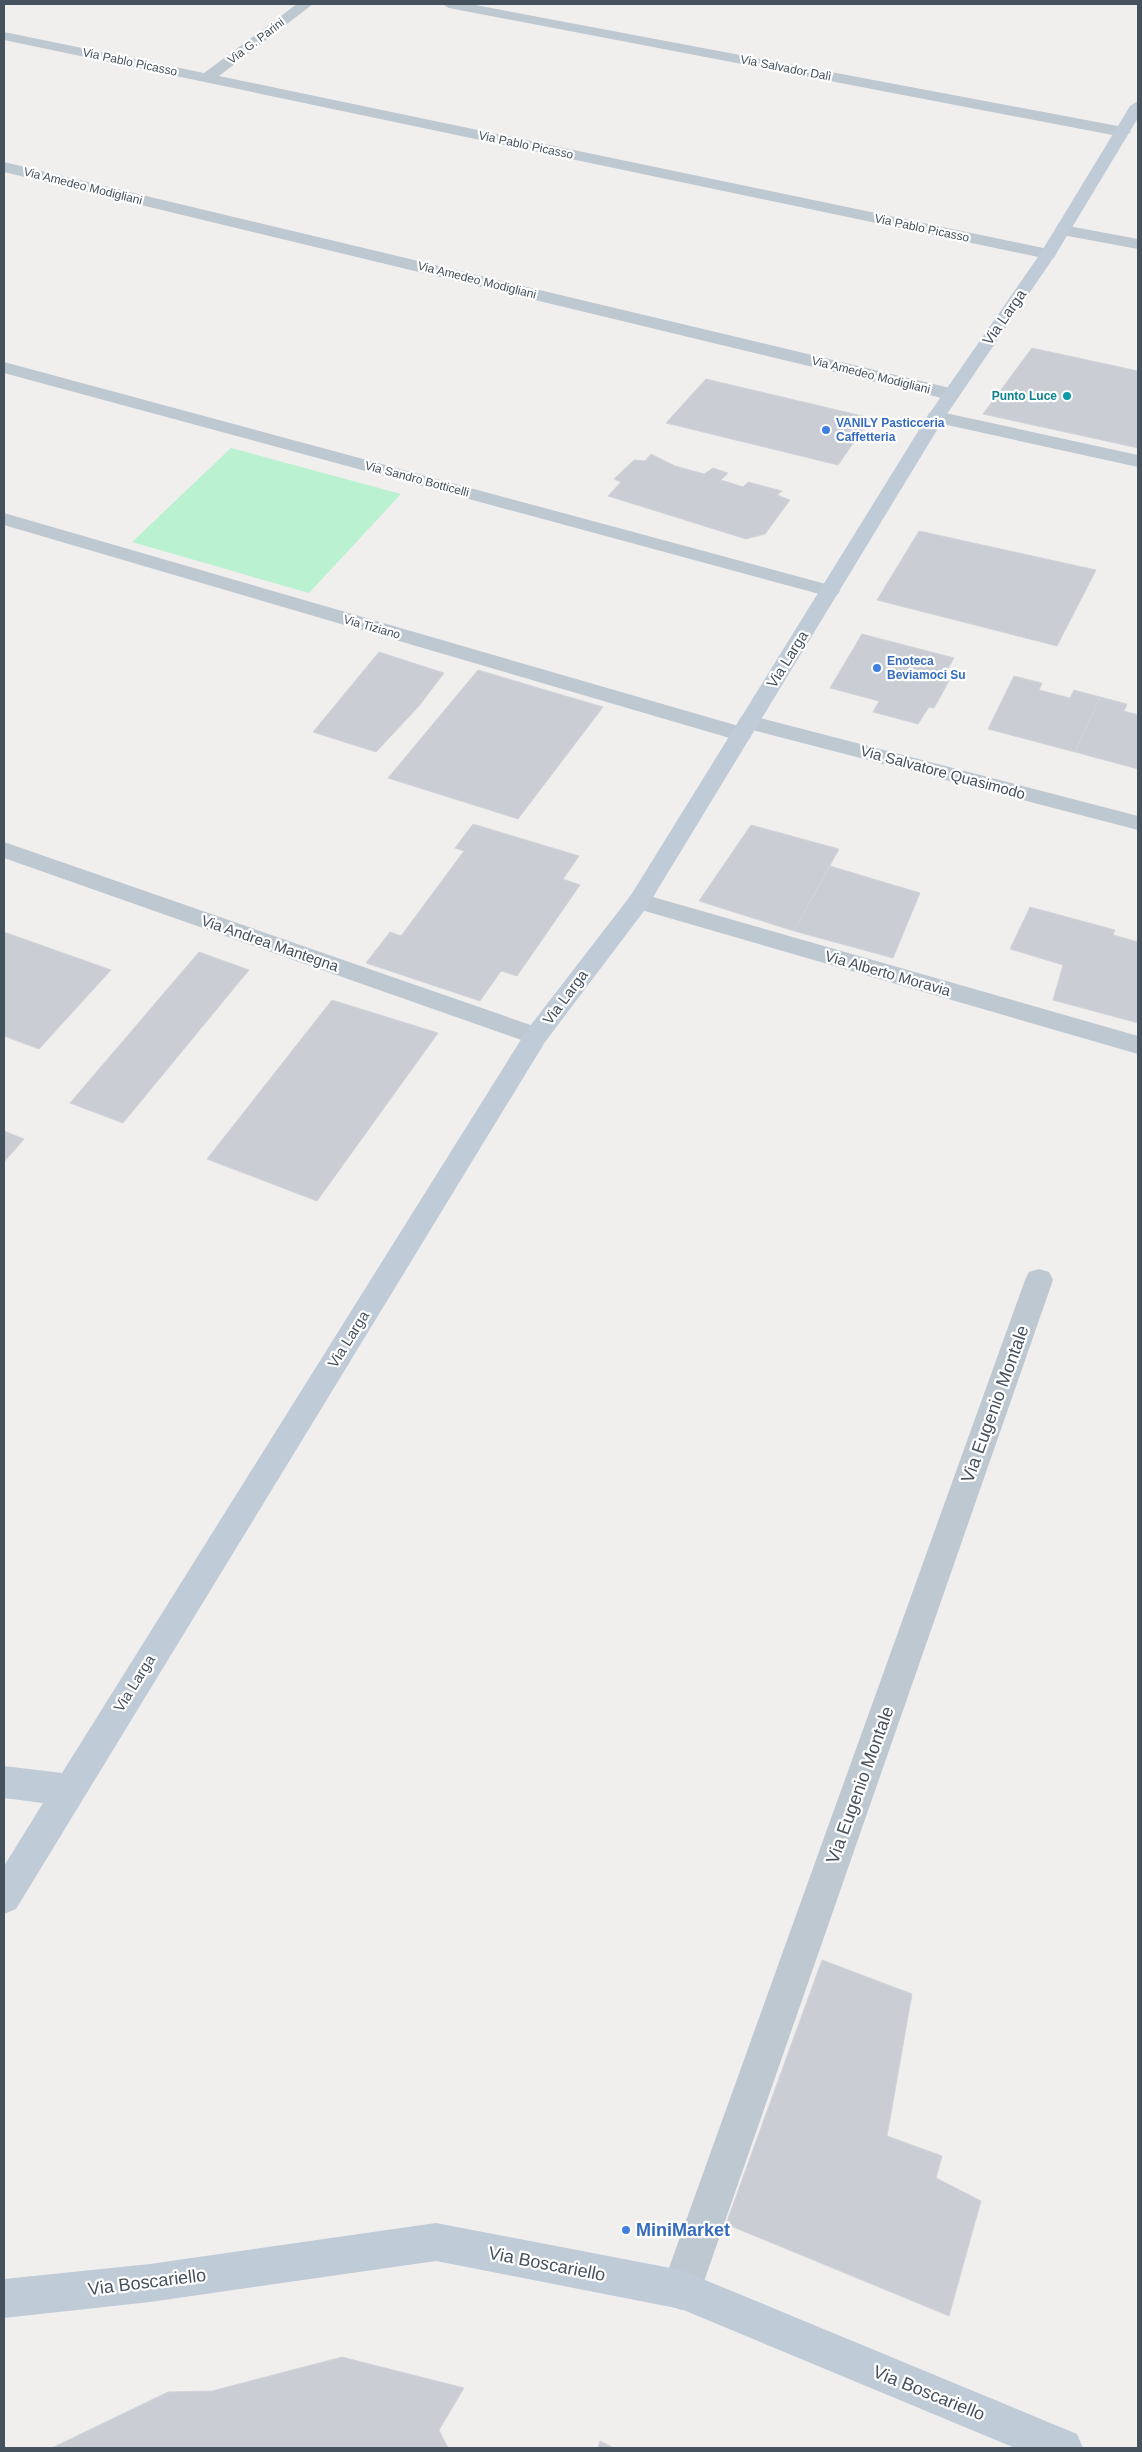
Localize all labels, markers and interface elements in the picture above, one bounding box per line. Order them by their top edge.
street label: Via G. Parini [225,15,287,67]
street label: Via Pablo Picasso [81,45,179,79]
street label: Via Salvador Dalì [739,52,833,84]
street label: Via Pablo Picasso [477,128,575,162]
street label: Via Amedeo Modigliani [22,164,144,208]
street label: Via Pablo Picasso [873,211,971,245]
street label: Via Amedeo Modigliani [416,258,538,302]
street label: Via Larga [979,285,1030,348]
street label: Via Amedeo Modigliani [810,353,932,397]
place label: Punto Luce [992,389,1057,403]
marker: Punto Luce [1061,390,1073,402]
place label: VANILY Pasticceria Caffetteria [836,416,945,444]
marker: VANILY Pasticceria Caffetteria [820,424,832,436]
street label: Via Sandro Botticelli [363,458,471,500]
street label: Via Tiziano [342,612,402,642]
street label: Via Larga [763,627,811,691]
place label: Enoteca Beviamoci Su [887,654,966,682]
marker: Enoteca Beviamoci Su [871,662,883,674]
street label: Via Salvatore Quasimodo [859,742,1027,802]
street label: Via Andrea Mantegna [199,912,341,975]
street label: Via Alberto Moravia [823,947,953,999]
street label: Via Larga [539,966,591,1028]
street label: Via Larga [324,1307,372,1371]
street label: Via Eugenio Montale [957,1323,1033,1485]
street label: Via Larga [110,1651,158,1715]
street label: Via Eugenio Montale [822,1704,898,1866]
place label: MiniMarket [636,2220,730,2240]
marker: MiniMarket [620,2224,632,2236]
street label: Via Boscariello [487,2243,607,2285]
street label: Via Boscariello [87,2265,207,2299]
street label: Via Boscariello [870,2361,988,2425]

